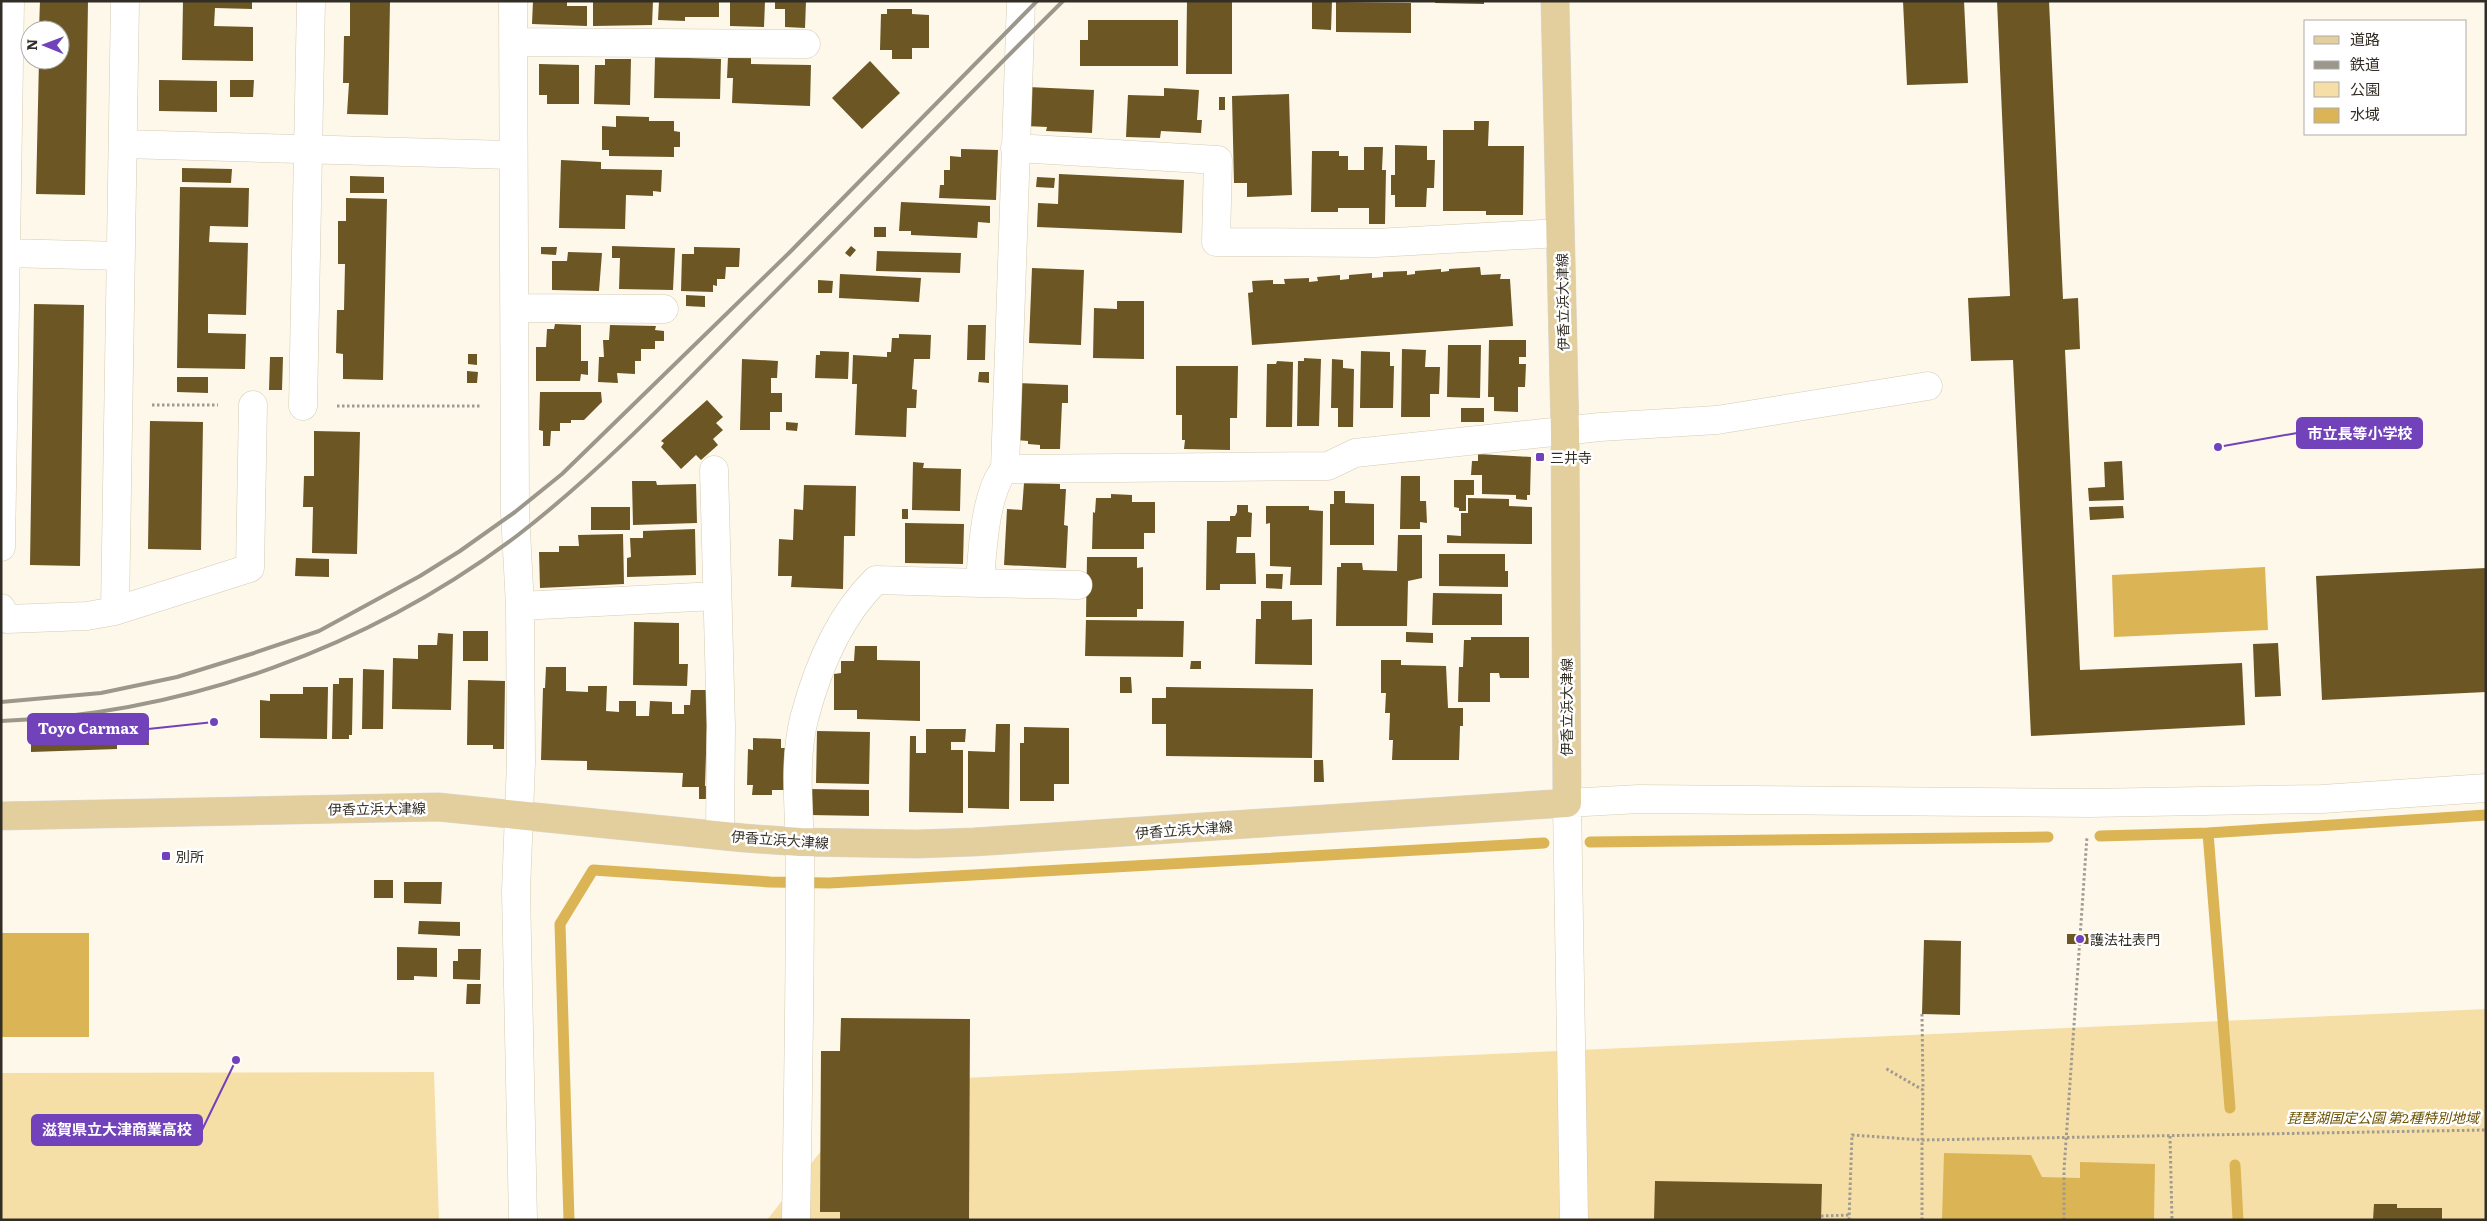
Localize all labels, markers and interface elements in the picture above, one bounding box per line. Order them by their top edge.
north arrow [20,20,70,70]
legend [2304,20,2467,135]
text: 道路 [2350,27,2380,50]
text: N [21,38,41,51]
text: 鉄道 [2350,52,2380,75]
text: 公園 [2350,77,2380,100]
text: 水域 [2350,102,2380,125]
street label: 伊香立浜大津線 [1551,253,1573,351]
callout: 市立長等小学校 [2297,418,2422,448]
text: 市立長等小学校 [2307,421,2413,444]
place label: 三井寺 [1550,447,1592,467]
marker: 三井寺 [1534,451,1546,463]
street label: 伊香立浜大津線 [1556,658,1576,756]
callout: Toyo Carmax [28,714,148,744]
text: Toyo Carmax [38,716,138,739]
street label: 伊香立浜大津線 [328,797,426,819]
street label: 伊香立浜大津線 [1134,816,1234,842]
street label: 伊香立浜大津線 [730,826,830,852]
place label: 別所 [176,846,204,866]
marker: 別所 [160,850,172,862]
place label: 護法社表門 [2090,929,2160,949]
marker: 護法社表門 [2074,933,2086,945]
park label: 琵琶湖国定公園 第2種特別地域 [2287,1107,2481,1127]
callout: 滋賀県立大津商業高校 [32,1115,202,1145]
text: 滋賀県立大津商業高校 [42,1117,192,1140]

